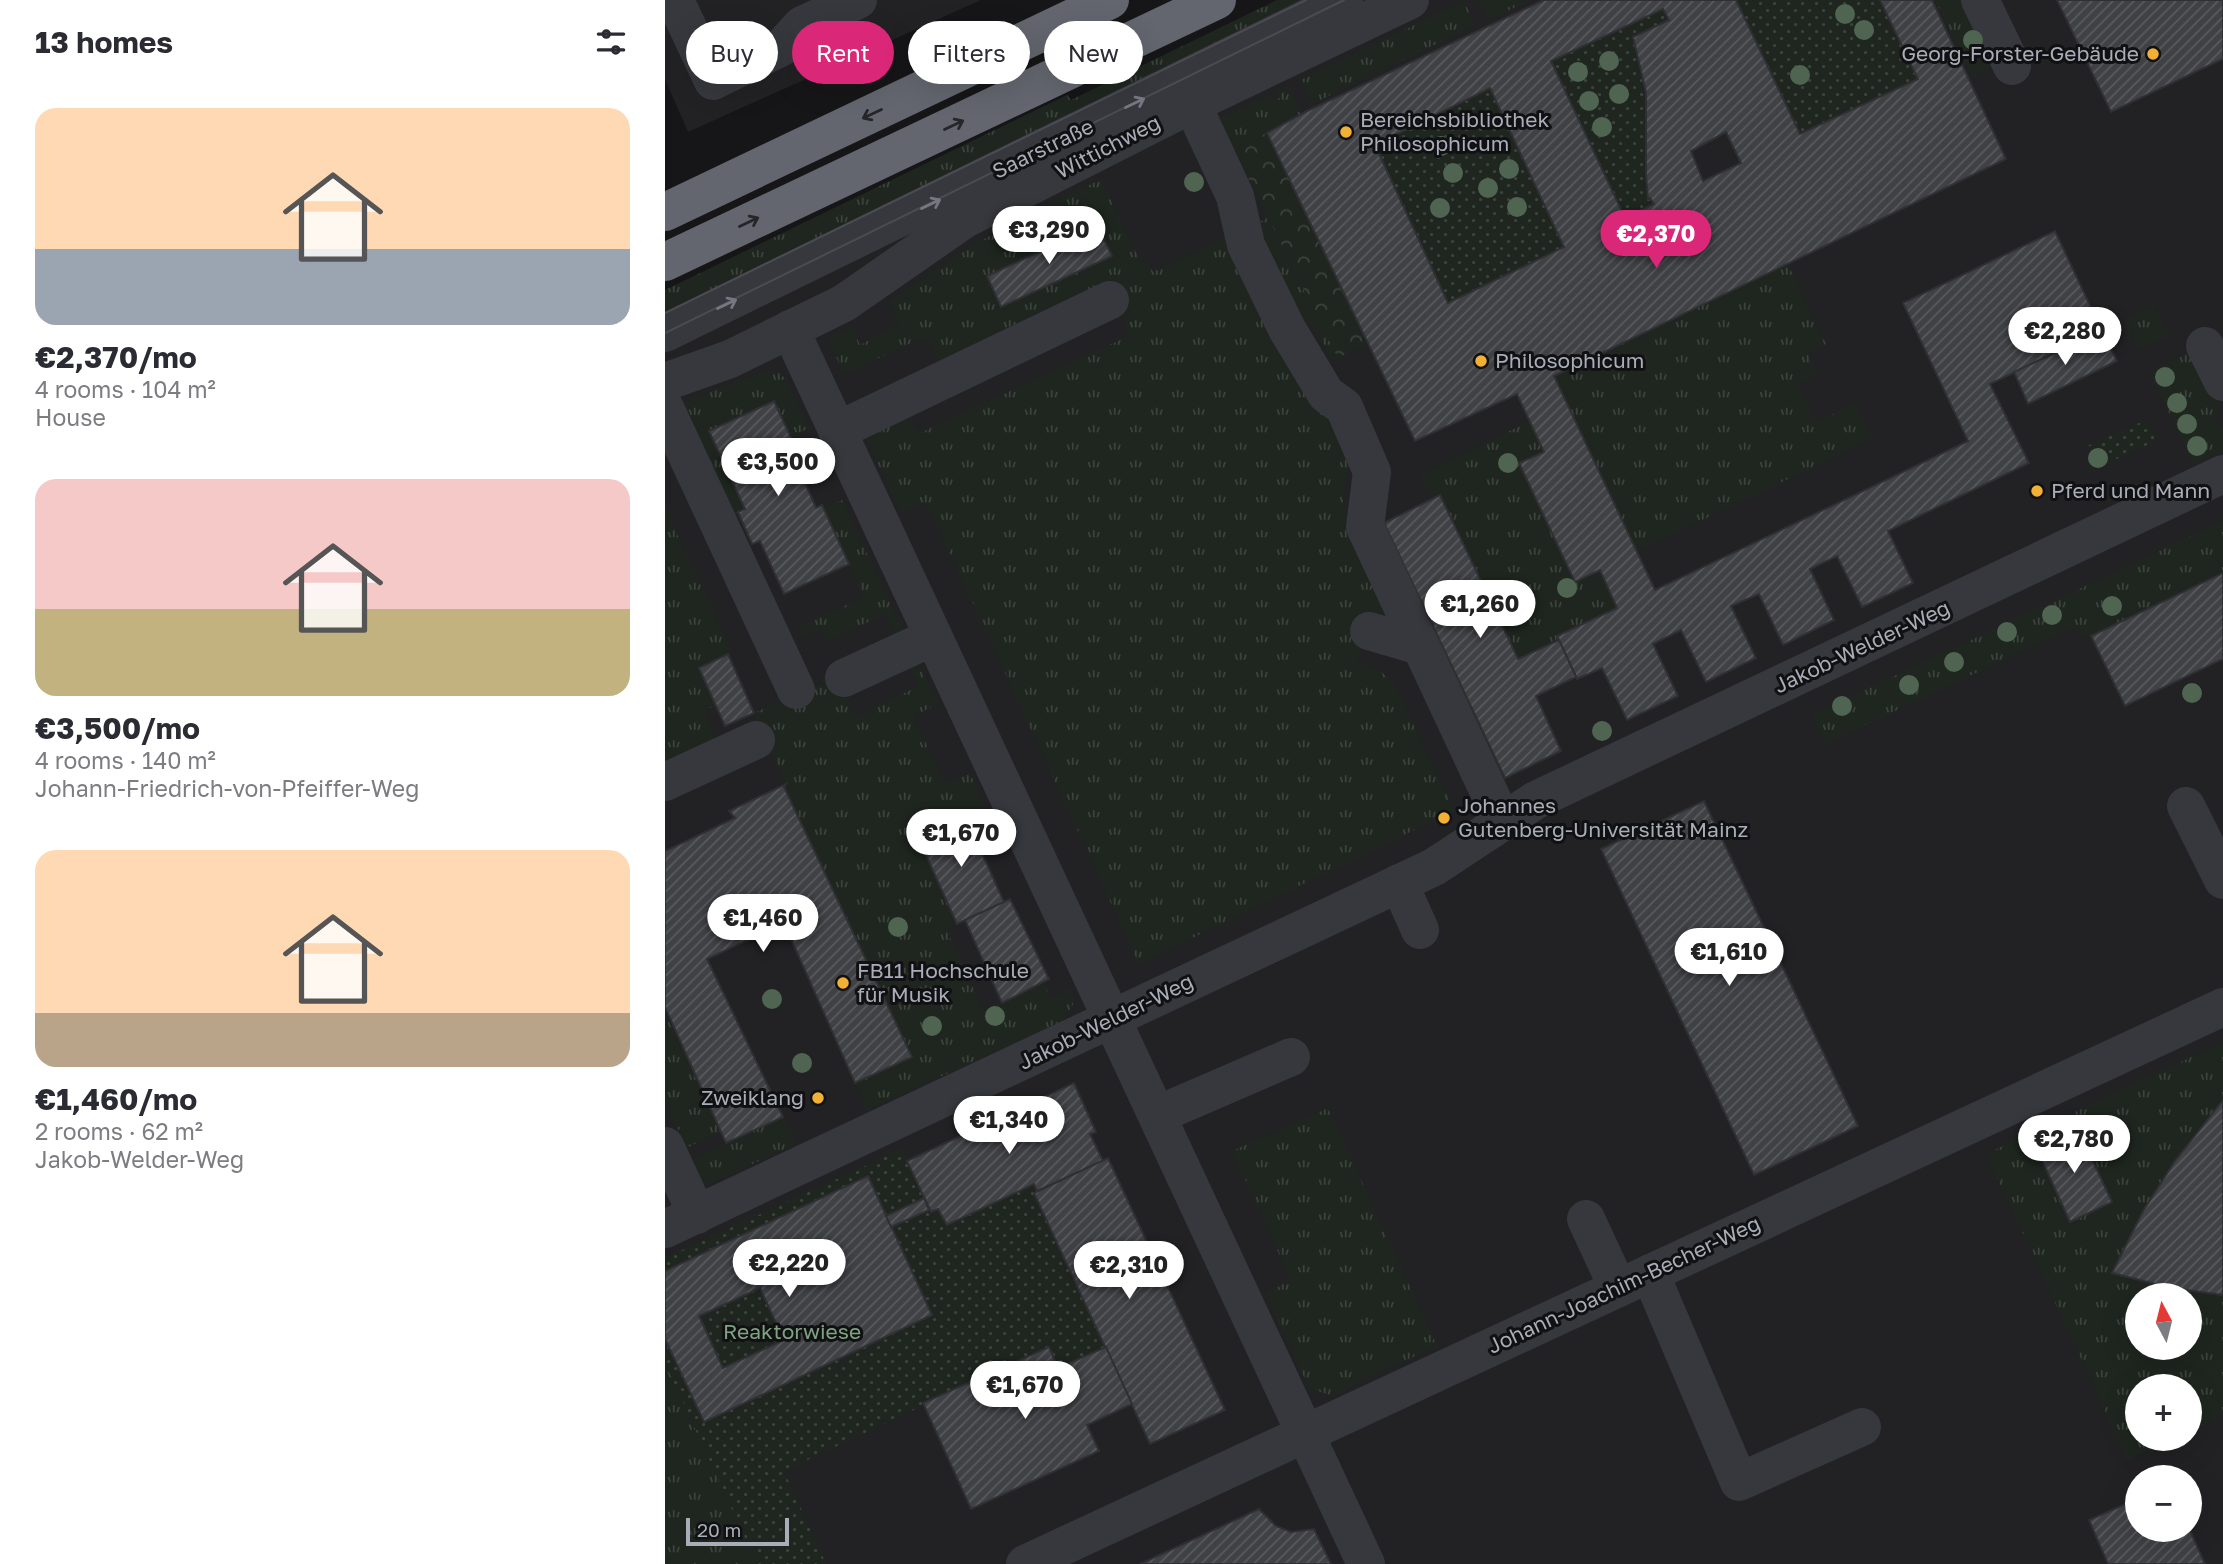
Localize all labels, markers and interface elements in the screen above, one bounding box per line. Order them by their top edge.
chip: Buy [686,21,778,84]
chip: Rent [792,21,894,84]
chip: Filters [908,21,1030,84]
chip: New [1044,21,1143,84]
icon: filters [592,23,630,61]
text: 13 homes [35,24,173,60]
place label: Georg-Forster-Gebäude [1901,40,2139,66]
marker: Georg-Forster-Gebäude [2145,46,2161,62]
one-way arrow [1124,95,1145,109]
place label: Bereichsbibliothek Philosophicum [1360,106,1549,156]
one-way arrow [861,108,882,121]
street label: Wittichweg [1051,109,1164,184]
street label: Saarstraße [988,113,1097,184]
one-way arrow [943,117,964,131]
marker: Bereichsbibliothek Philosophicum [1338,124,1354,140]
icon: home [270,154,396,280]
one-way arrow [920,197,941,211]
pin: €3,290 [992,206,1106,266]
pin: €2,370 [1599,210,1713,270]
one-way arrow [738,215,759,229]
text: €3,290 [1008,215,1090,243]
text: €2,370 [1616,219,1696,247]
one-way arrow [715,297,737,310]
pin: €2,280 [2008,308,2122,367]
text: €2,280 [2024,316,2106,344]
text: €2,370/mo [35,339,197,375]
place label: Philosophicum [1495,347,1644,373]
marker: Philosophicum [1473,353,1489,369]
text: 4 rooms · 104 m² [35,375,216,403]
text: House [35,403,106,431]
pin: €3,500 [721,438,835,498]
text: €3,500 [737,447,819,475]
place label: Pferd und Mann [2051,477,2210,503]
marker: Pferd und Mann [2029,483,2045,499]
icon: home [270,525,396,651]
pin: €1,260 [1423,580,1537,640]
text: €1,260 [1440,589,1520,617]
street label: Jakob-Welder-Weg [1770,594,1954,698]
text: €3,500/mo [35,710,200,746]
text: 4 rooms · 140 m² [35,746,216,774]
text: Johann-Friedrich-von-Pfeiffer-Weg [35,774,419,802]
place label: Johannes Gutenberg-Universität Mainz [1458,792,1748,842]
pin: €1,670 [904,810,1018,869]
marker: Johannes Gutenberg-Universität Mainz [1436,810,1452,826]
text: €1,670 [922,818,1000,846]
pin: €1,460 [706,894,820,954]
icon: home [270,896,396,1022]
text: €1,460 [723,903,803,931]
pin: €1,610 [1672,928,1786,988]
text: €1,610 [1691,937,1767,965]
place label: FB11 Hochschule für Musik [857,957,1029,1007]
street label: Jakob-Welder-Weg [1014,968,1197,1075]
marker: FB11 Hochschule für Musik [835,975,851,991]
text: €1,460/mo [35,1081,197,1117]
place label: Zweiklang [701,1084,804,1110]
marker: Zweiklang [810,1090,826,1106]
pin: €1,340 [952,1096,1066,1156]
text: €1,340 [970,1105,1048,1133]
pin: €2,780 [2017,1116,2131,1175]
text: 2 rooms · 62 m² [35,1117,203,1145]
text: €2,780 [2034,1124,2114,1152]
text: Jakob-Welder-Weg [35,1145,244,1173]
street label: Johann-Joachim-Becher-Weg [1483,1209,1764,1359]
pin: €2,220 [732,1240,846,1299]
pin: €2,310 [1072,1242,1186,1301]
text: €2,220 [749,1248,829,1276]
text: €2,310 [1090,1250,1168,1278]
north arrow [2125,1283,2201,1360]
map controls [2125,1283,2202,1542]
park label: Reaktorwiese [723,1318,861,1344]
pin: €1,670 [968,1362,1082,1421]
text: €1,670 [986,1370,1064,1398]
button: + [2125,1374,2202,1451]
button: − [2125,1465,2202,1542]
scale bar [686,1515,789,1547]
text: 20 m [697,1518,741,1541]

